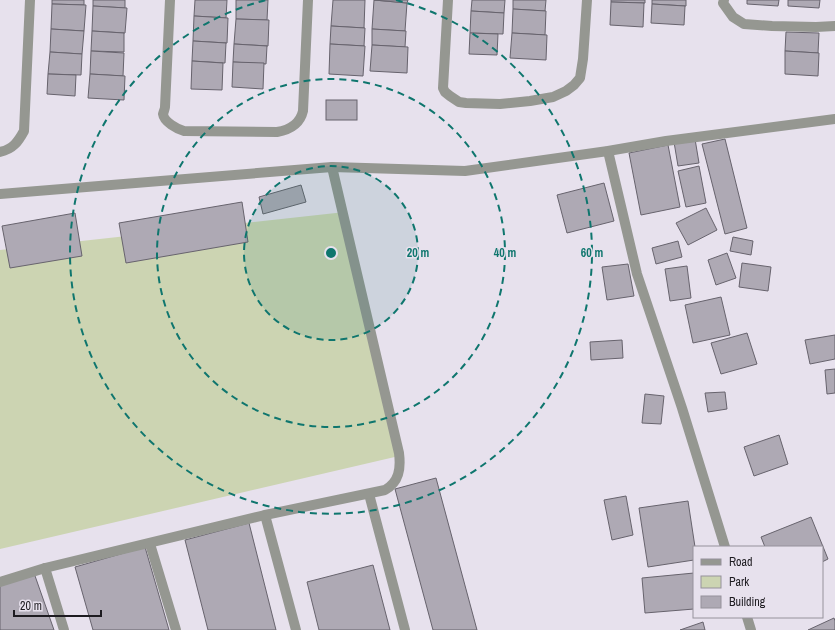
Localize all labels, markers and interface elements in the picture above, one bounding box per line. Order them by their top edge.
text: 20 m [407,245,429,261]
text: 40 m [494,245,516,261]
text: 60 m [581,245,603,261]
centre of rings [324,246,338,260]
legend [693,546,823,618]
text: Road [729,554,753,570]
text: Park [729,574,749,590]
scale bar [14,592,101,618]
text: Building [729,594,766,610]
text: 20 m [20,598,42,614]

